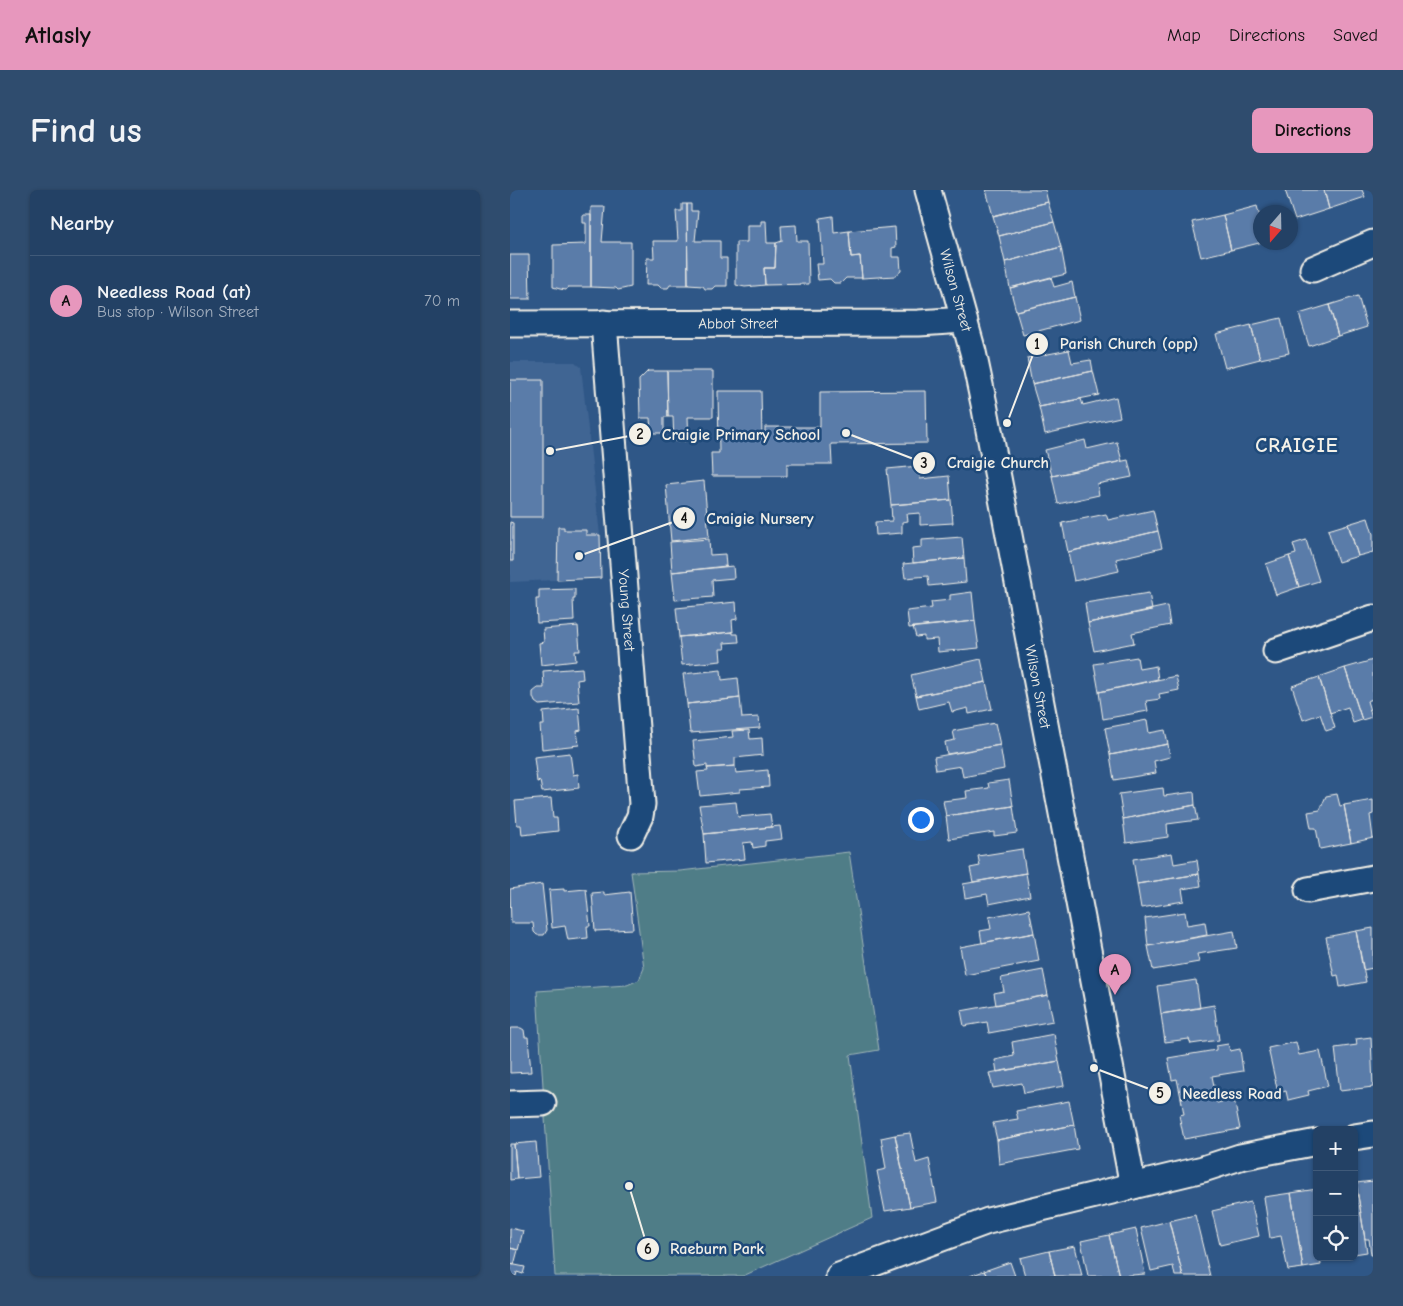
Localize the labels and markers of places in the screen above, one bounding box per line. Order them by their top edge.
callout: Parish Church (opp) [1024,328,1208,359]
callout: Craigie Primary School [627,418,830,449]
callout: Craigie Church [912,447,1059,478]
callout: Craigie Nursery [671,503,824,534]
pin: A [1099,954,1131,995]
callout: Needless Road [1147,1078,1292,1109]
callout: Raeburn Park [635,1233,774,1264]

